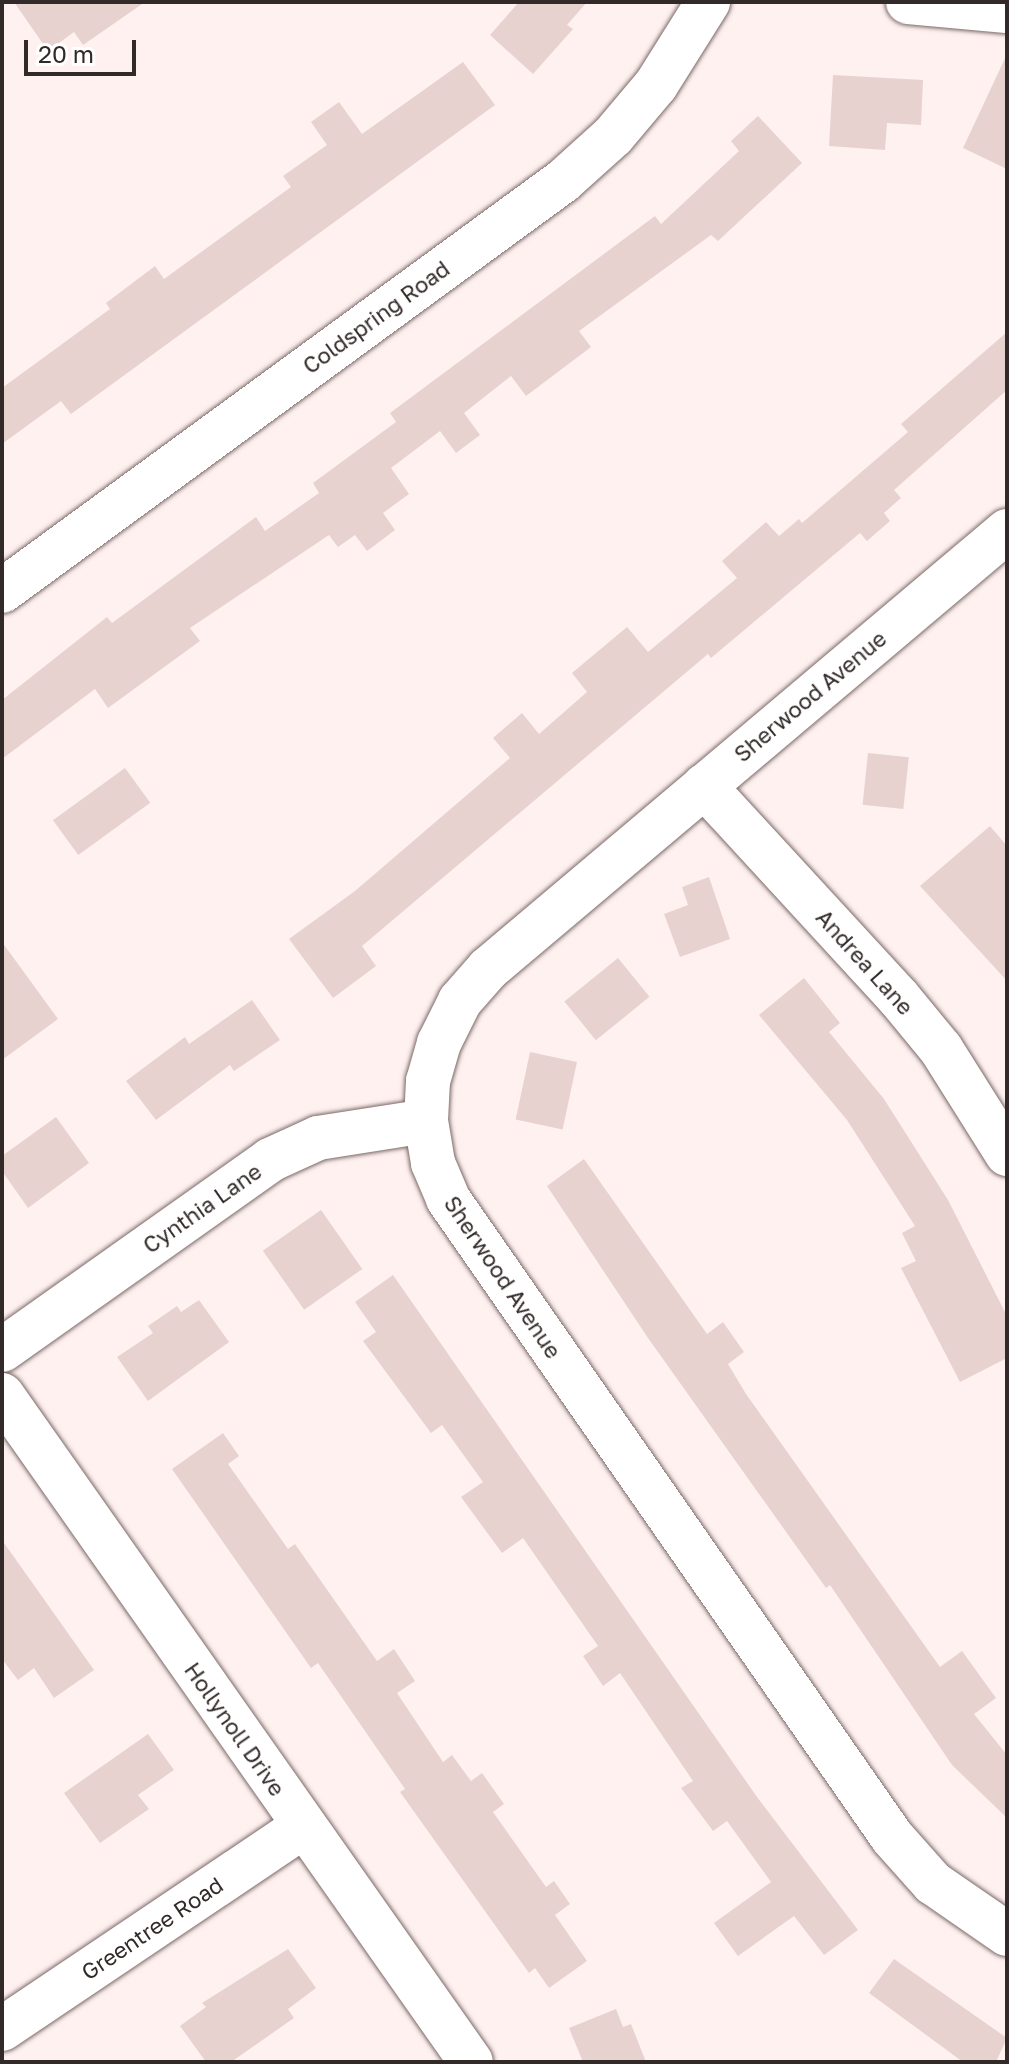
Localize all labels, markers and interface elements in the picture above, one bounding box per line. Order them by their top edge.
scale bar [28,24,140,74]
text: 20 m [38,39,94,68]
street label: Coldspring Road [298,255,454,379]
street label: Sherwood Avenue [729,625,891,767]
street label: Andrea Lane [811,904,919,1020]
street label: Cynthia Lane [138,1158,266,1258]
street label: Sherwood Avenue [439,1191,567,1363]
street label: Hollynoll Drive [179,1657,291,1801]
street label: Greentree Road [76,1871,228,1985]

